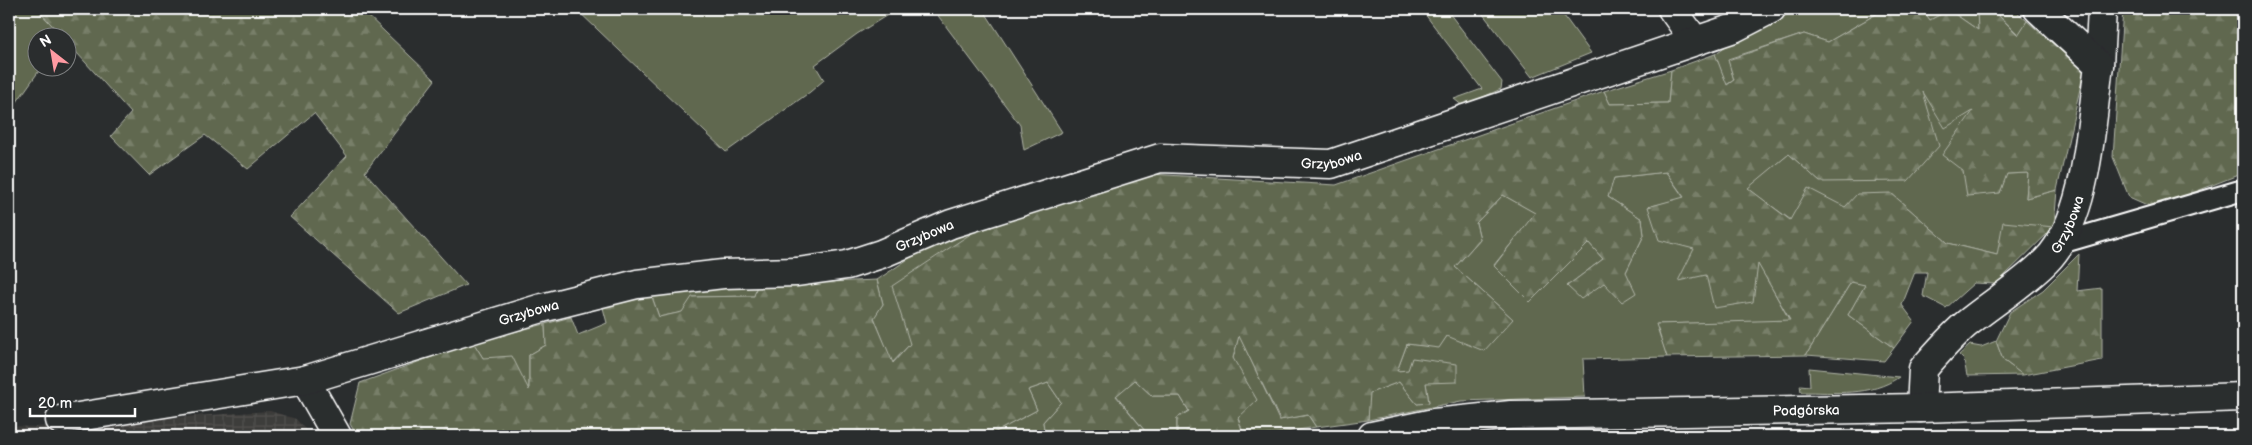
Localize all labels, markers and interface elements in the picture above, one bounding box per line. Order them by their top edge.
north arrow [28,28,78,78]
text: N [37,31,54,51]
street label: Grzybowa [1301,146,1364,173]
street label: Grzybowa [2047,194,2088,257]
street label: Grzybowa [893,216,956,256]
street label: Grzybowa [497,296,561,330]
scale bar [30,385,135,417]
text: 20 m [38,394,72,413]
street label: Podgórska [1773,401,1840,420]

